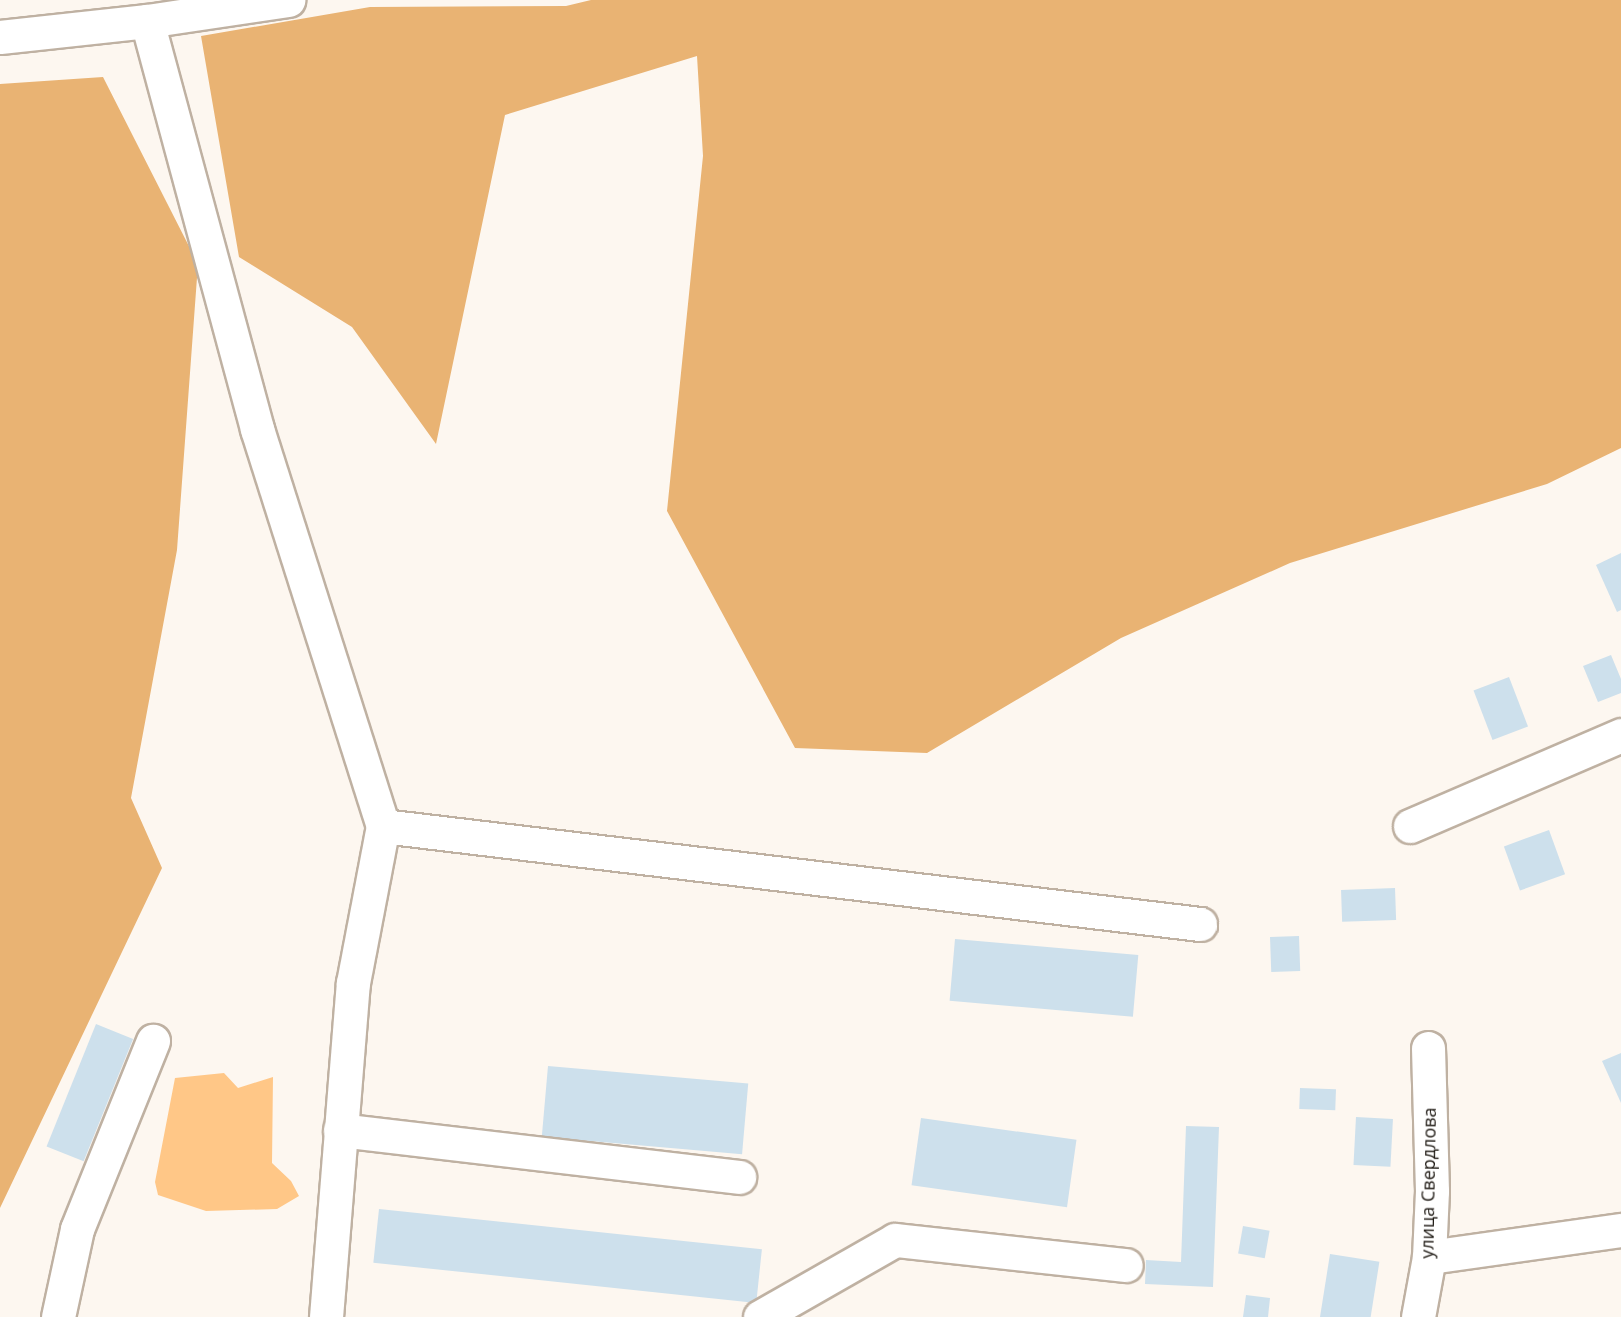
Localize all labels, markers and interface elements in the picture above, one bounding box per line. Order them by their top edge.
street label: улица Свердлова [1416,1107,1440,1259]

